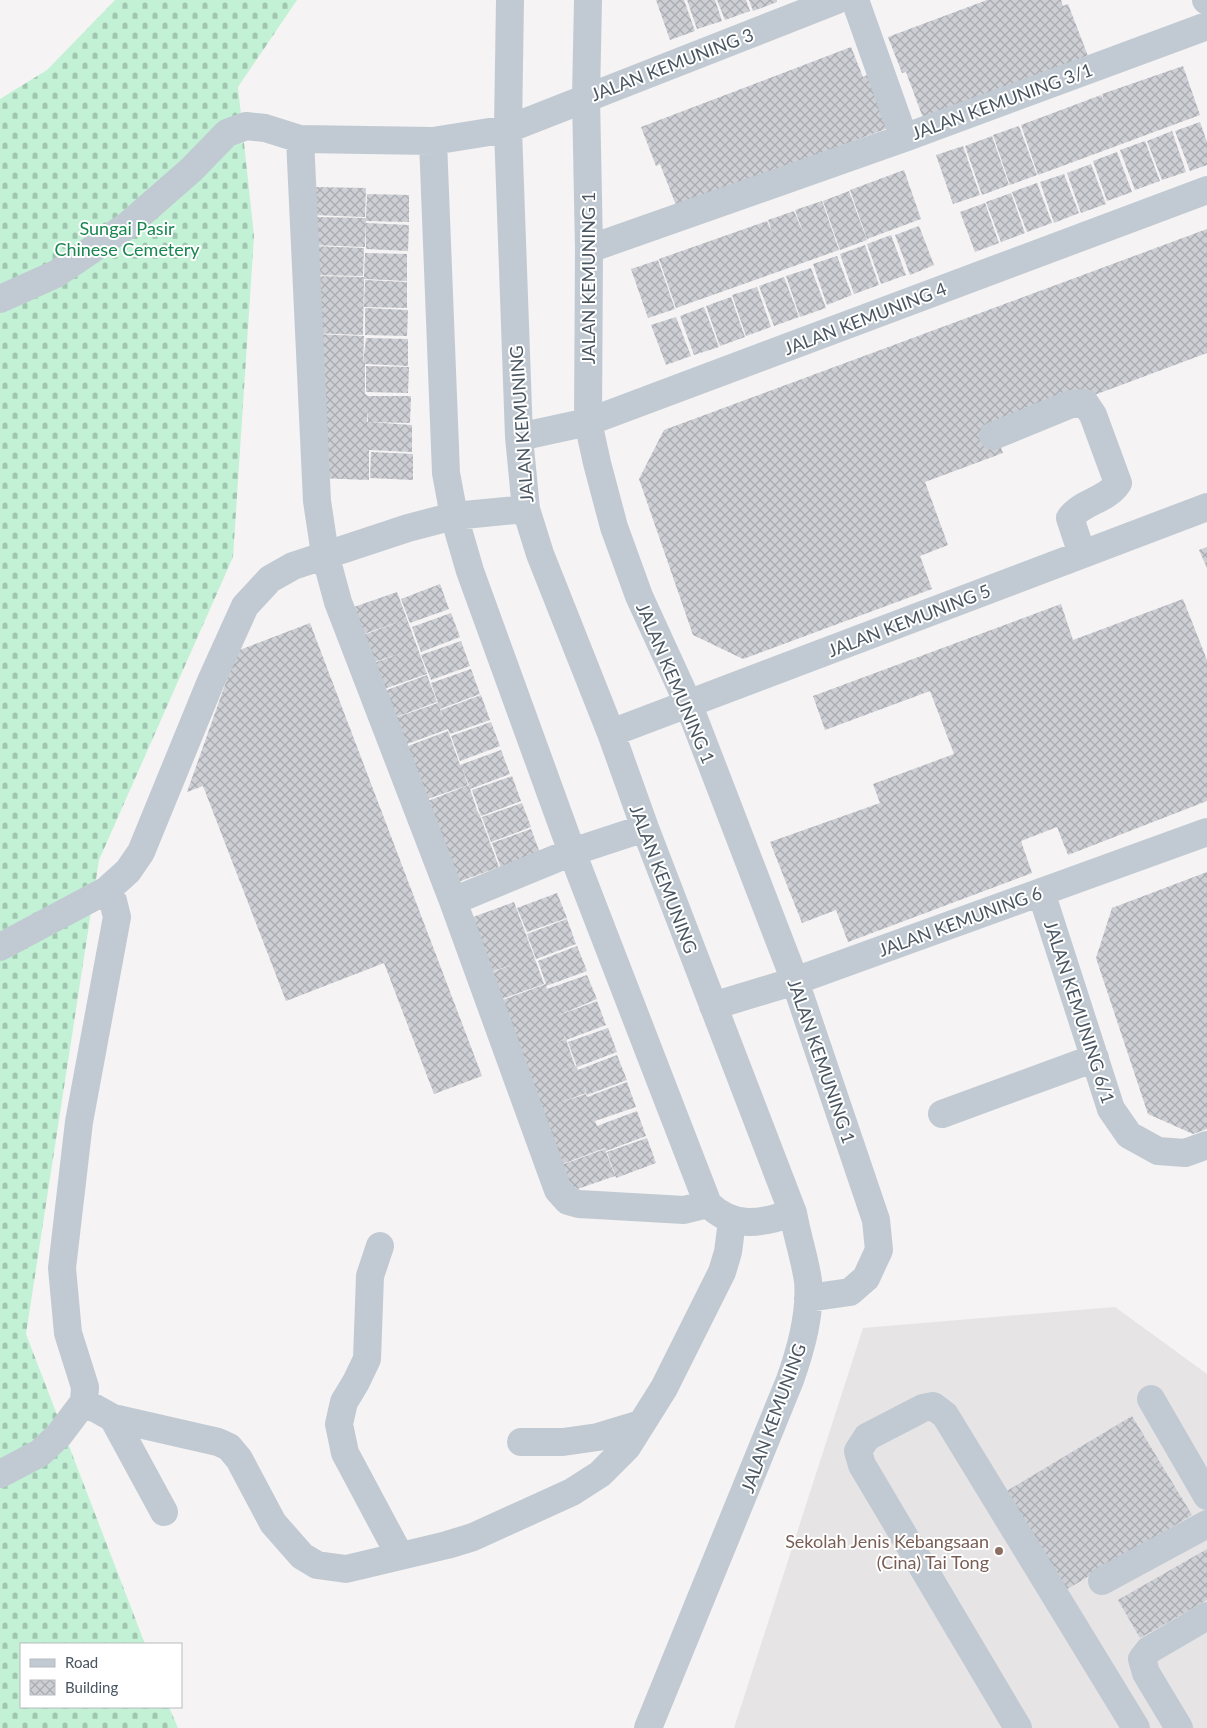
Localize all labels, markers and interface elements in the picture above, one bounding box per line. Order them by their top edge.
street label: JALAN KEMUNING 3 [588,23,756,105]
street label: JALAN KEMUNING 3/1 [909,58,1095,144]
street label: JALAN KEMUNING 1 [577,192,599,364]
park label: Sungai Pasir Chinese Cemetery [54,217,200,260]
street label: JALAN KEMUNING 4 [781,277,949,359]
street label: JALAN KEMUNING [505,345,537,503]
street label: JALAN KEMUNING 5 [825,579,993,661]
street label: JALAN KEMUNING 1 [632,599,720,767]
street label: JALAN KEMUNING [626,802,702,956]
street label: JALAN KEMUNING 6 [875,881,1045,961]
street label: JALAN KEMUNING 6/1 [1040,918,1120,1106]
street label: JALAN KEMUNING 1 [784,976,860,1146]
street label: JALAN KEMUNING [736,1340,810,1496]
place label: Sekolah Jenis Kebangsaan (Cina) Tai Tong [785,1530,989,1573]
marker: Sekolah Jenis Kebangsaan (Cina) Tai Tong [993,1545,1005,1557]
legend [20,1643,182,1708]
text: Road [65,1653,98,1671]
text: Building [65,1678,118,1696]

